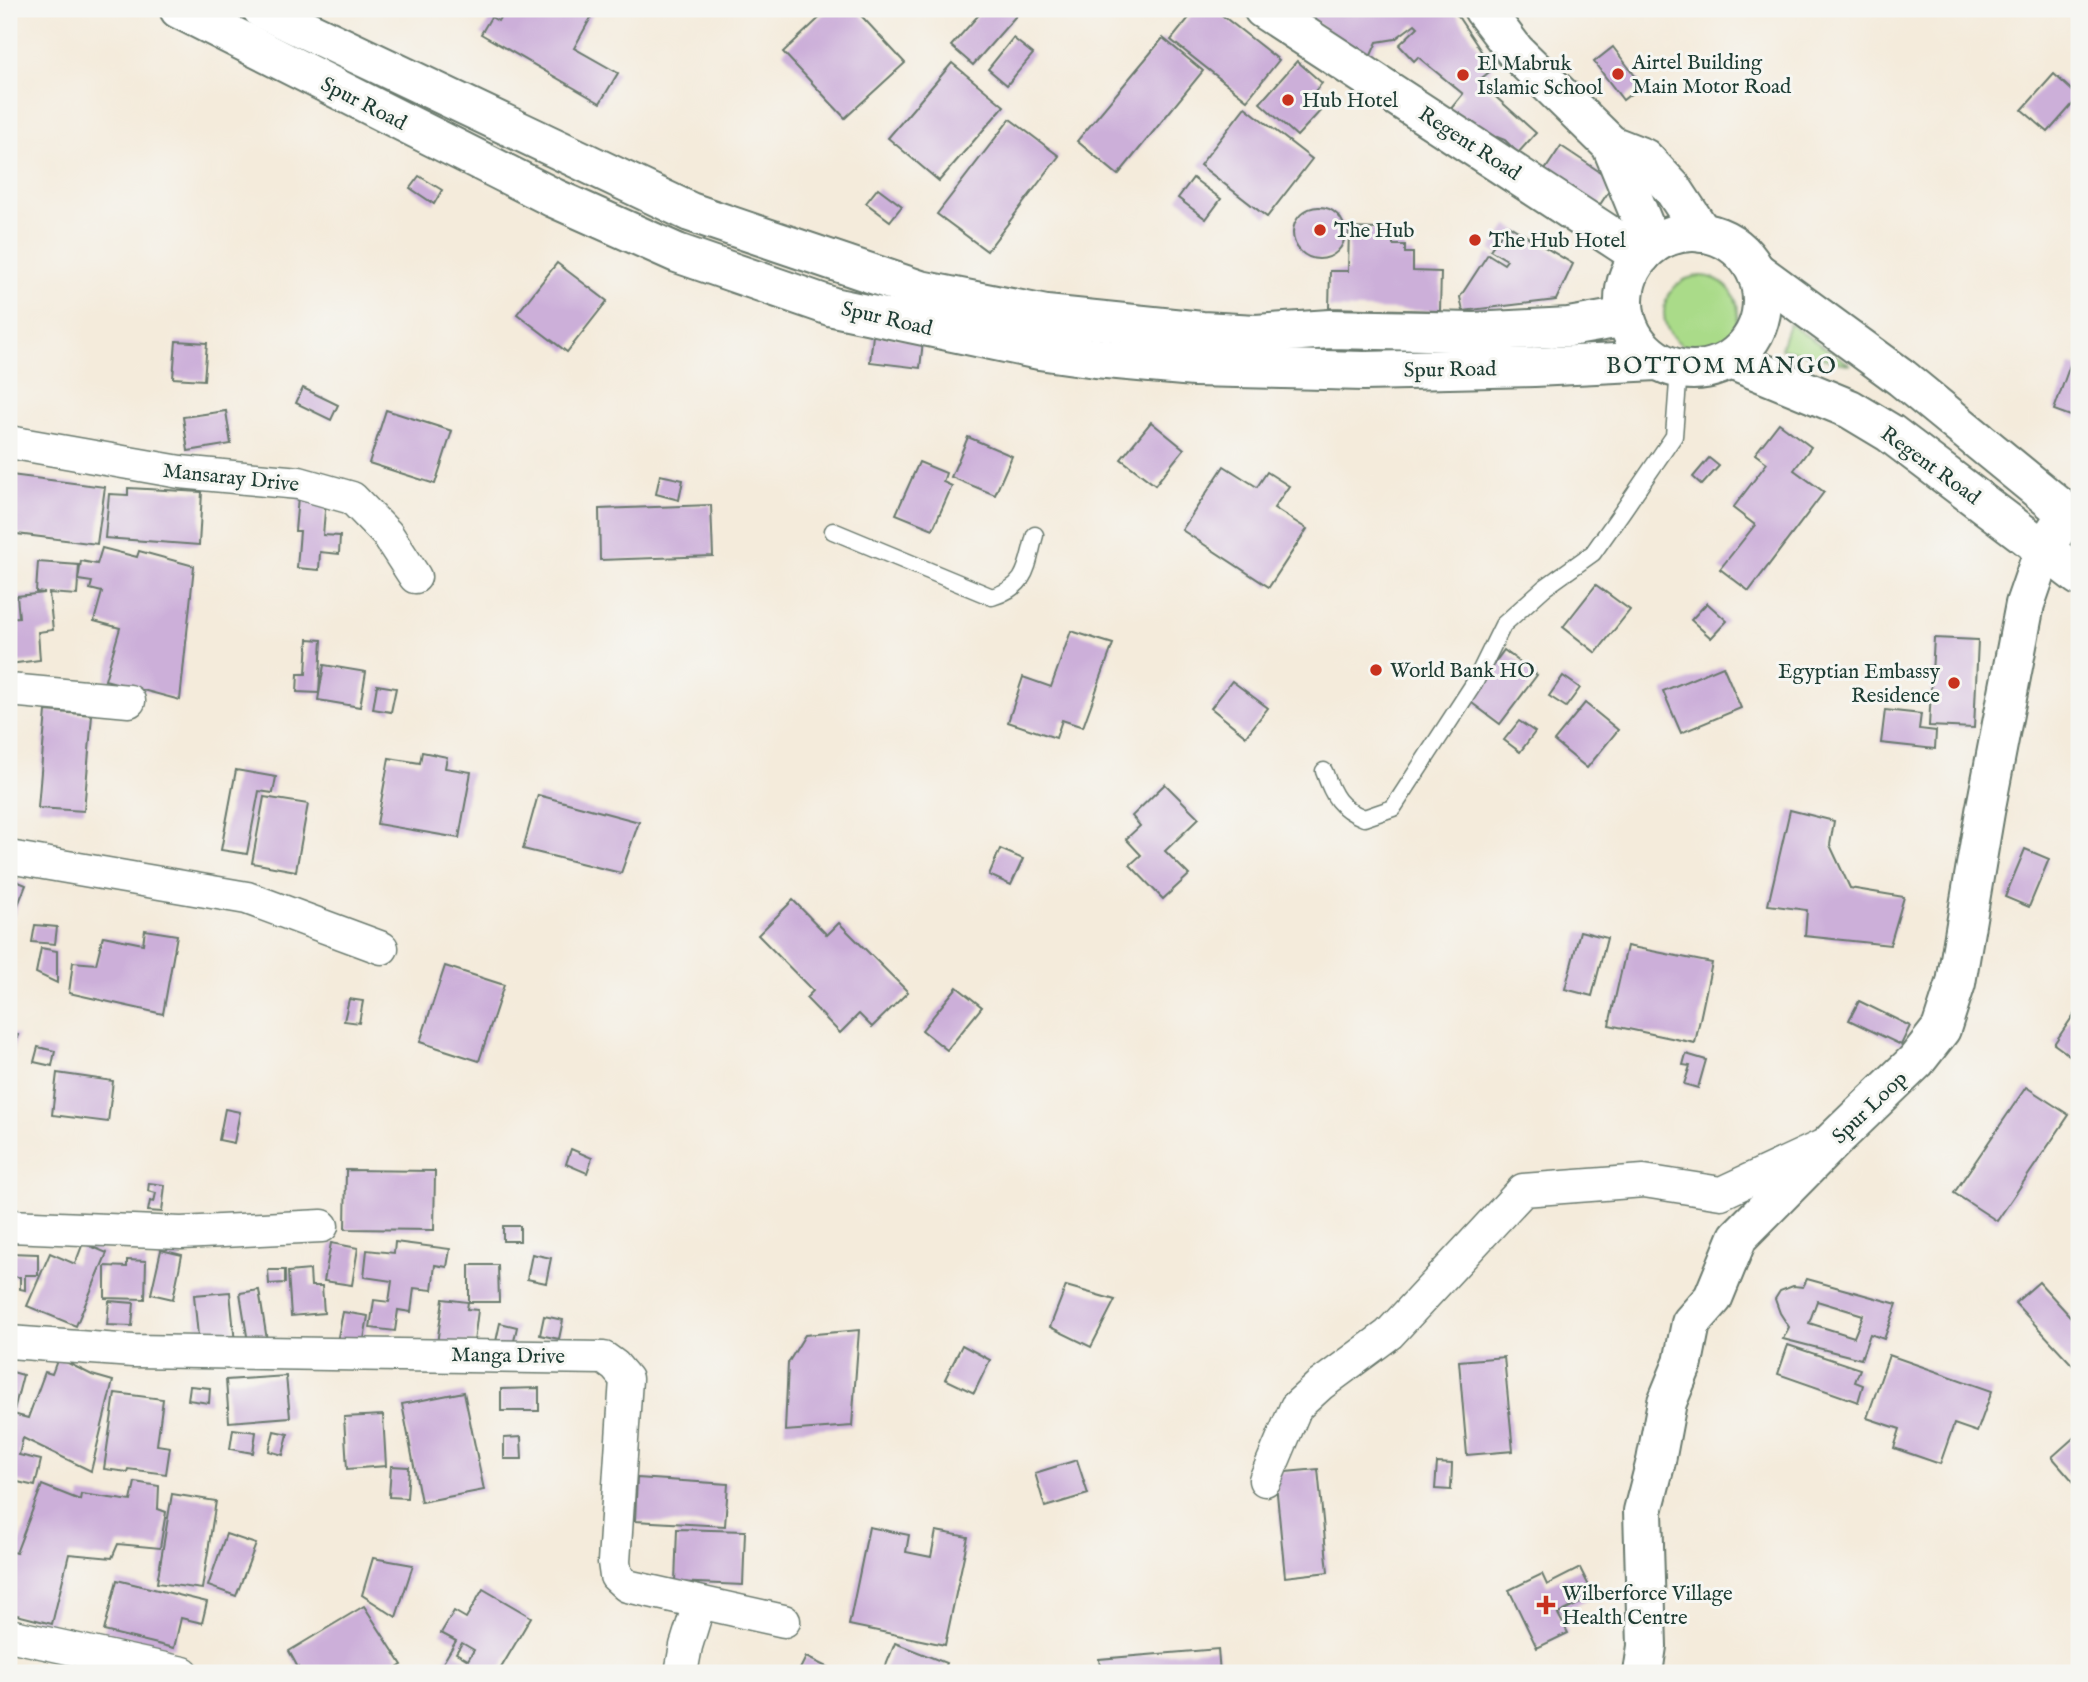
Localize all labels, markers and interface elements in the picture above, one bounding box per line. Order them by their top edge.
place label: Airtel Building Main Motor Road [1631,50,1792,101]
place label: El Mabruk Islamic School [1477,51,1603,102]
marker: Airtel Building Main Motor Road [1610,66,1626,82]
marker: El Mabruk Islamic School [1455,67,1471,83]
street label: Spur Road [316,71,411,138]
place label: Hub Hotel [1302,88,1398,115]
marker: Hub Hotel [1280,92,1296,108]
street label: Regent Road [1413,101,1526,188]
place label: The Hub [1334,218,1415,245]
marker: The Hub [1312,222,1328,238]
place label: The Hub Hotel [1489,228,1626,255]
marker: The Hub Hotel [1467,232,1483,248]
street label: Spur Road [838,296,936,343]
district label: BOTTOM MANGO [1606,352,1838,381]
street label: Spur Road [1403,356,1497,385]
street label: Regent Road [1875,421,1986,512]
street label: Mansaray Drive [161,458,301,499]
place label: World Bank HO [1390,658,1535,685]
place label: Egyptian Embassy Residence [1778,659,1941,710]
marker: World Bank HO [1368,662,1384,678]
marker: Egyptian Embassy Residence [1946,675,1962,691]
street label: Spur Loop [1827,1066,1913,1151]
street label: Manga Drive [451,1342,566,1371]
place label: Wilberforce Village Health Centre [1562,1581,1733,1632]
marker: Wilberforce Village Health Centre [1536,1595,1556,1615]

